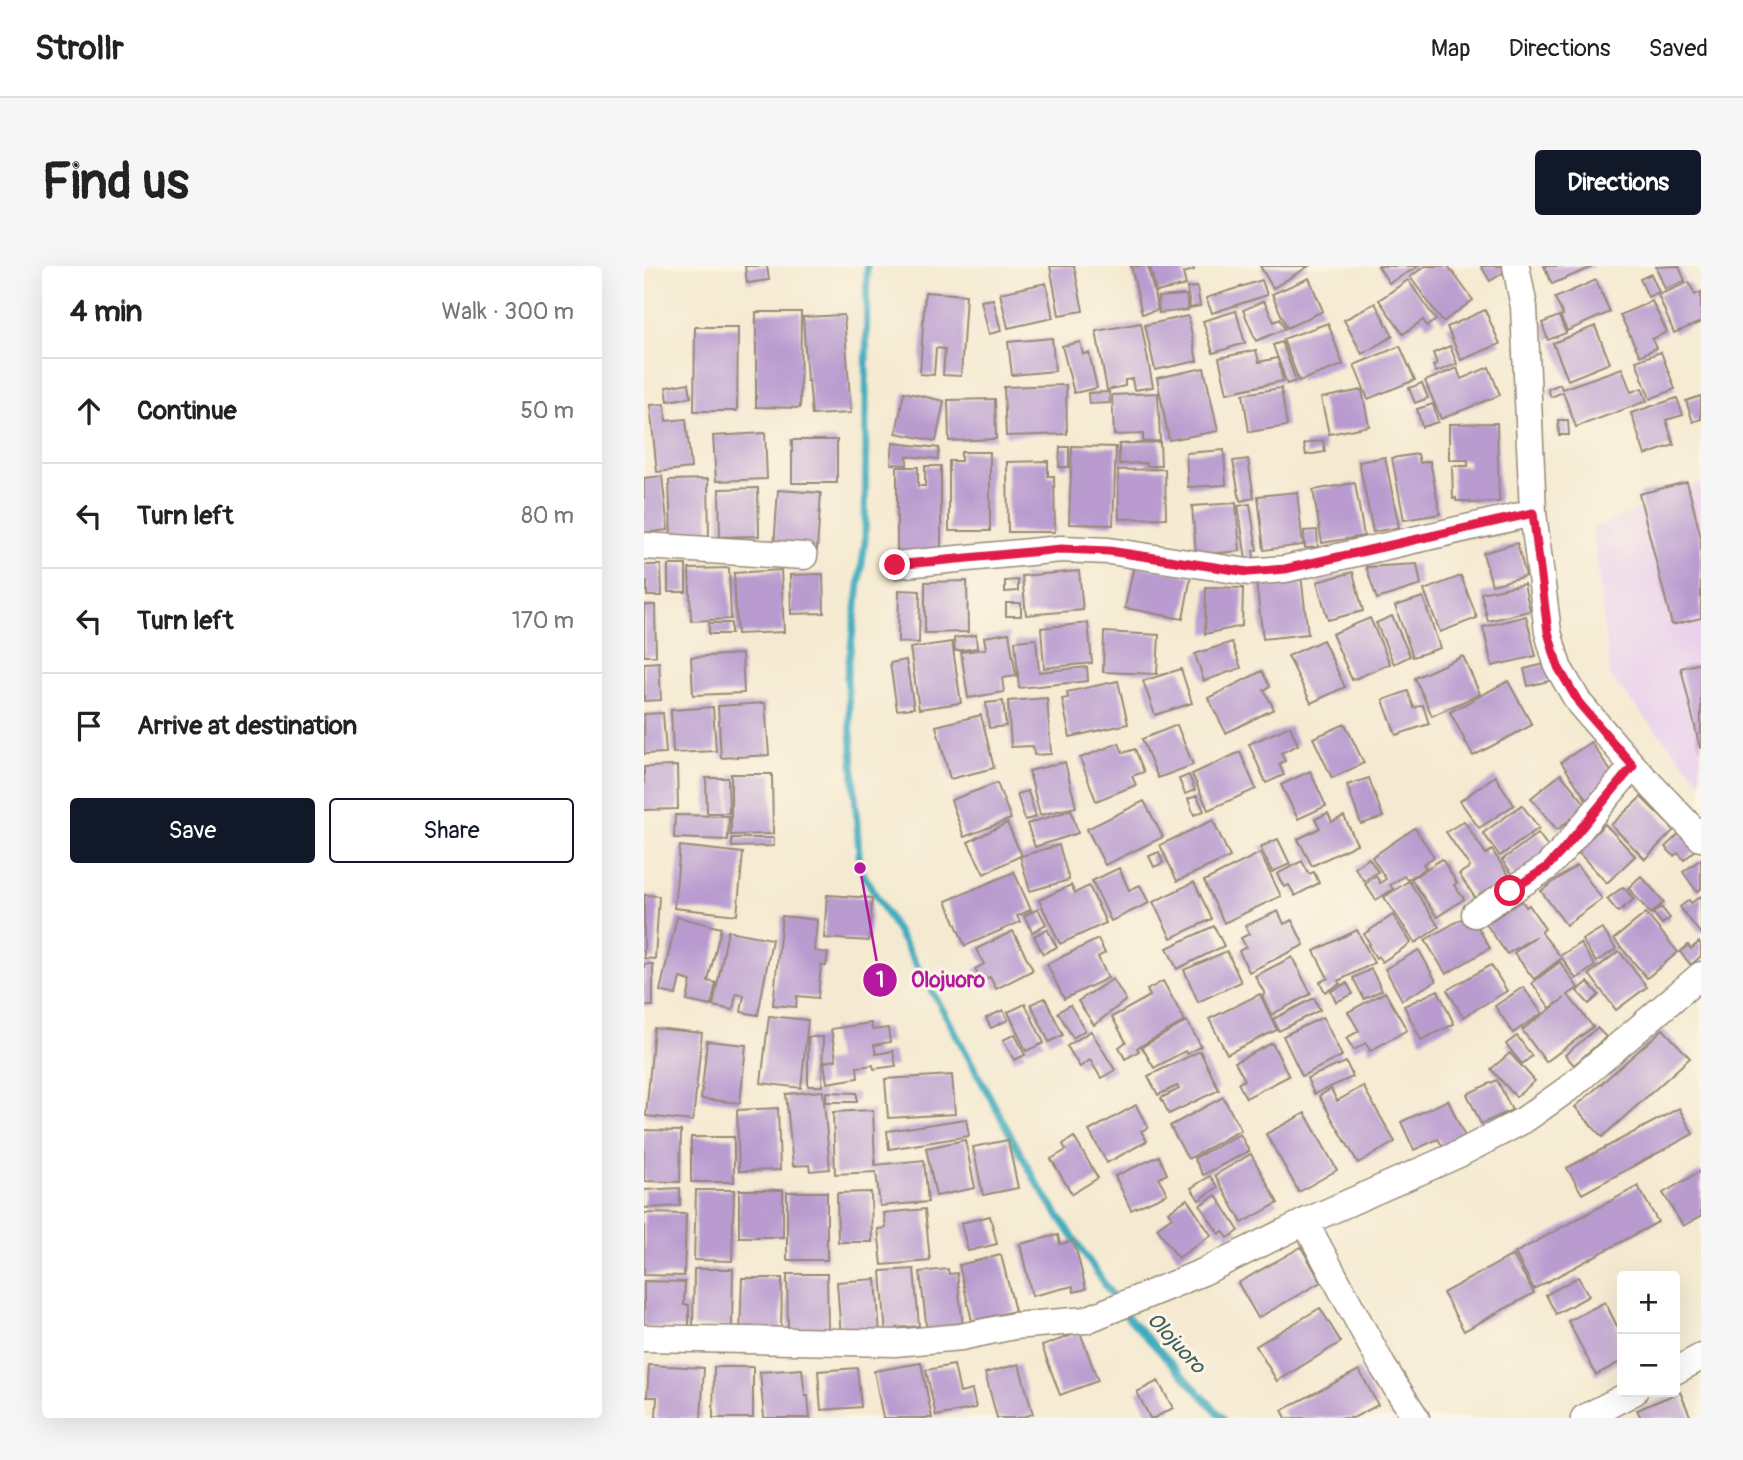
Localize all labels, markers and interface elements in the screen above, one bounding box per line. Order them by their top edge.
text: Strollr [35,28,124,69]
text: Map [1431,34,1471,63]
text: Directions [1509,34,1610,63]
text: Saved [1648,34,1708,63]
button: Directions [1535,150,1701,215]
text: Find us [42,152,189,213]
text: 4 min [70,293,143,330]
text: Walk · 300 m [442,297,574,326]
icon: ahead [70,392,108,430]
text: Continue [137,395,237,427]
text: 50 m [520,396,574,425]
icon: left [70,497,108,535]
text: Turn left [137,500,233,532]
text: 80 m [521,501,574,530]
route end [879,549,910,580]
icon: left [70,602,108,640]
text: Turn left [137,605,233,637]
text: 170 m [512,606,574,635]
icon: arrive [70,707,108,745]
text: Arrive at destination [137,710,357,742]
button: Save [70,798,315,863]
button: Share [329,798,574,863]
route start [1494,875,1525,906]
callout: Olojuoro [862,959,1000,1001]
text: 1 [876,967,884,994]
text: Olojuoro [911,967,986,994]
map controls [1617,1271,1680,1397]
button: + [1617,1271,1680,1334]
water label: Olojuoro [1141,1307,1212,1381]
button: − [1617,1334,1680,1397]

